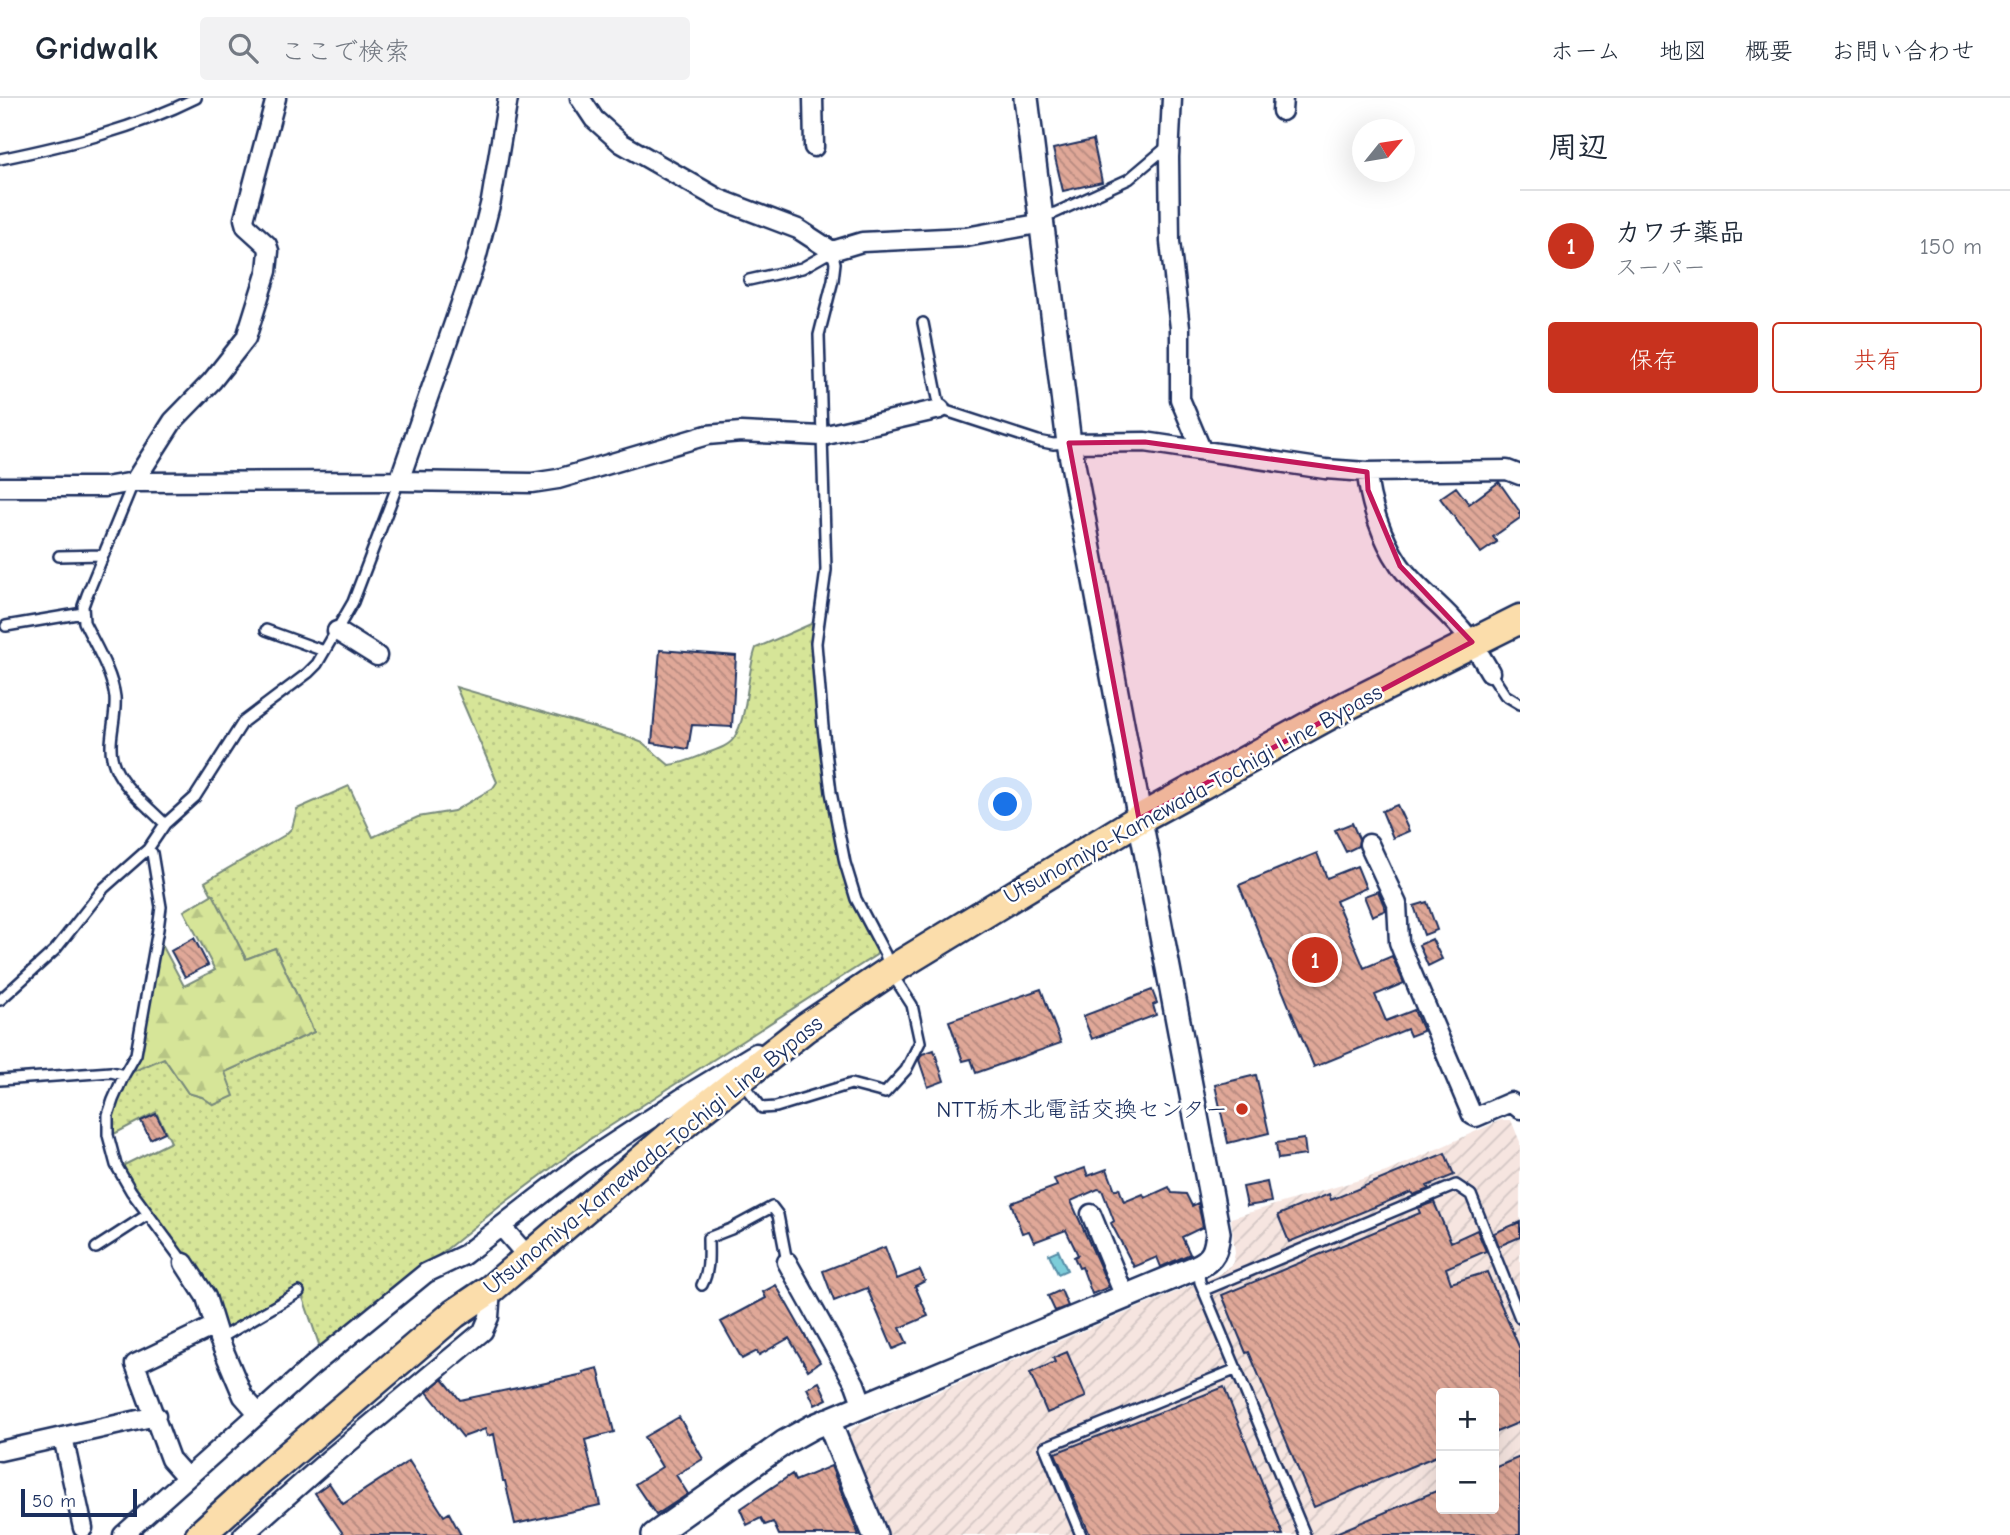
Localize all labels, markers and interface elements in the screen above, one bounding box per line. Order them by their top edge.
search box [200,17,690,80]
text: Gridwalk [35,29,158,67]
icon: search [224,29,262,67]
text: ここで検索 [280,37,410,67]
text: ホーム [1550,37,1621,65]
text: 地図 [1659,37,1707,65]
text: 概要 [1745,37,1793,65]
text: お問い合わせ [1831,37,1975,65]
north arrow [1352,119,1415,182]
text: 周辺 [1548,130,1608,165]
text: カワチ薬品 [1615,218,1745,248]
text: 1 [1566,233,1576,260]
text: 150 m [1920,233,1982,260]
text: スーパー [1615,254,1706,281]
button: 保存 [1548,322,1758,393]
button: 共有 [1772,322,1982,393]
street label: Utsunomiya-Kamewada-Tochigi Line Bypass [999,678,1387,910]
your location [988,787,1022,821]
pin: 1 [1292,934,1338,986]
street label: Utsunomiya-Kamewada-Tochigi Line Bypass [478,1010,828,1300]
place label: NTT栃木北電話交換センター [936,1096,1228,1123]
marker: NTT栃木北電話交換センター [1234,1101,1250,1117]
map controls [1436,1388,1499,1514]
button: + [1436,1388,1499,1451]
button: − [1436,1451,1499,1514]
scale bar [21,1486,136,1518]
text: 50 m [32,1490,76,1512]

